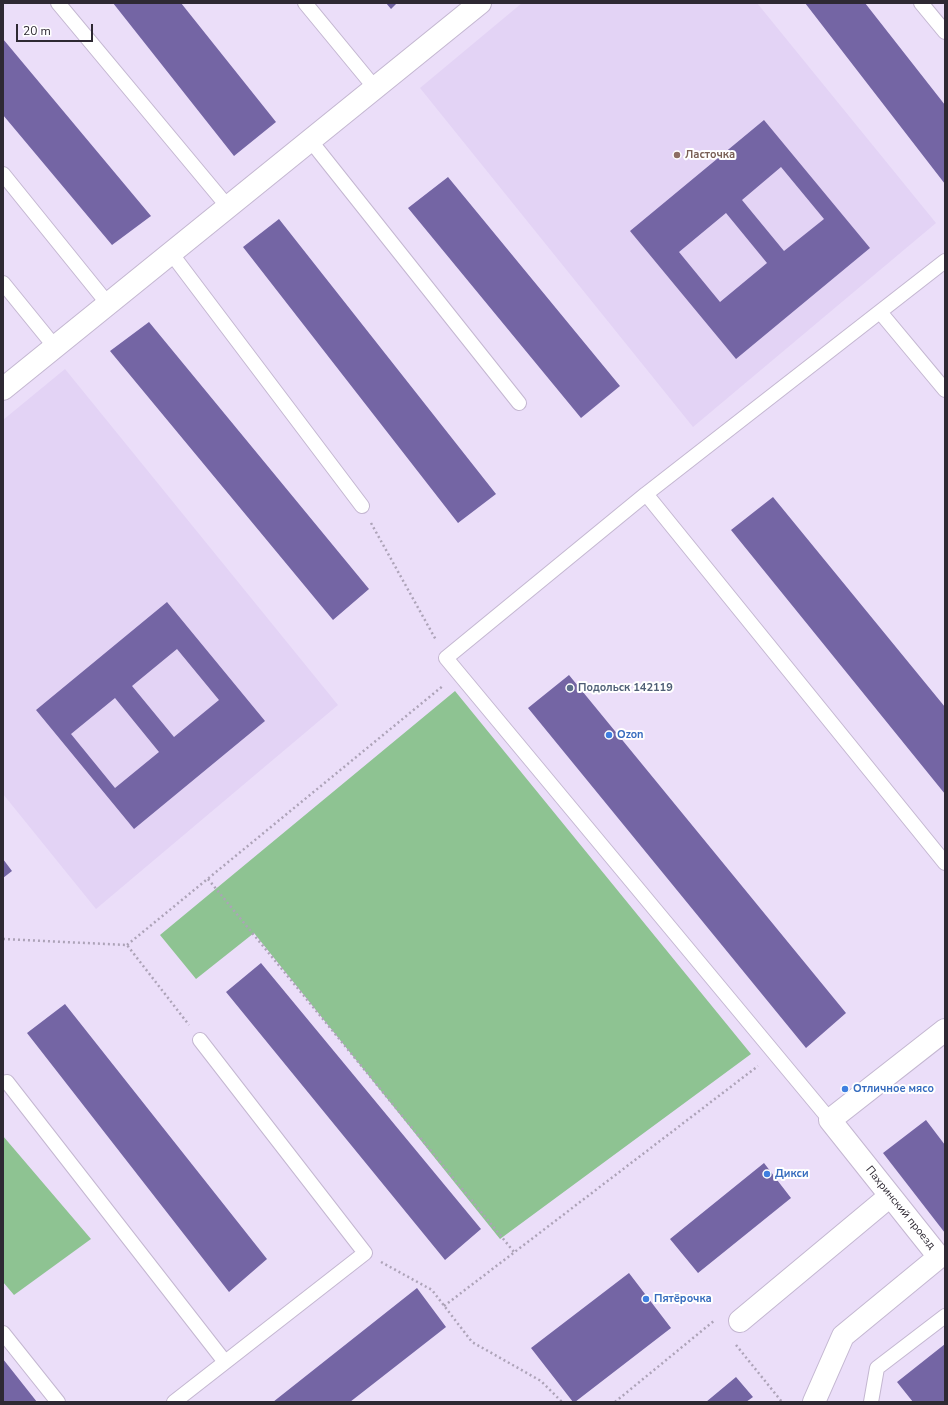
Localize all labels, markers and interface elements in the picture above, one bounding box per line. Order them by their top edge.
scale bar [18,16,95,42]
text: 20 m [23,23,51,39]
place label: Ласточка [685,148,735,162]
marker: Ласточка [672,150,682,160]
place label: Подольск 142119 [578,681,673,695]
marker: Подольск 142119 [565,683,575,693]
place label: Ozon [617,728,644,742]
marker: Ozon [604,730,614,740]
place label: Отличное мясо [853,1082,934,1096]
marker: Отличное мясо [840,1084,850,1094]
street label: Пахринский проезд [862,1164,938,1252]
place label: Дикси [775,1167,809,1181]
marker: Дикси [762,1169,772,1179]
place label: Пятёрочка [654,1292,712,1306]
marker: Пятёрочка [641,1294,651,1304]

